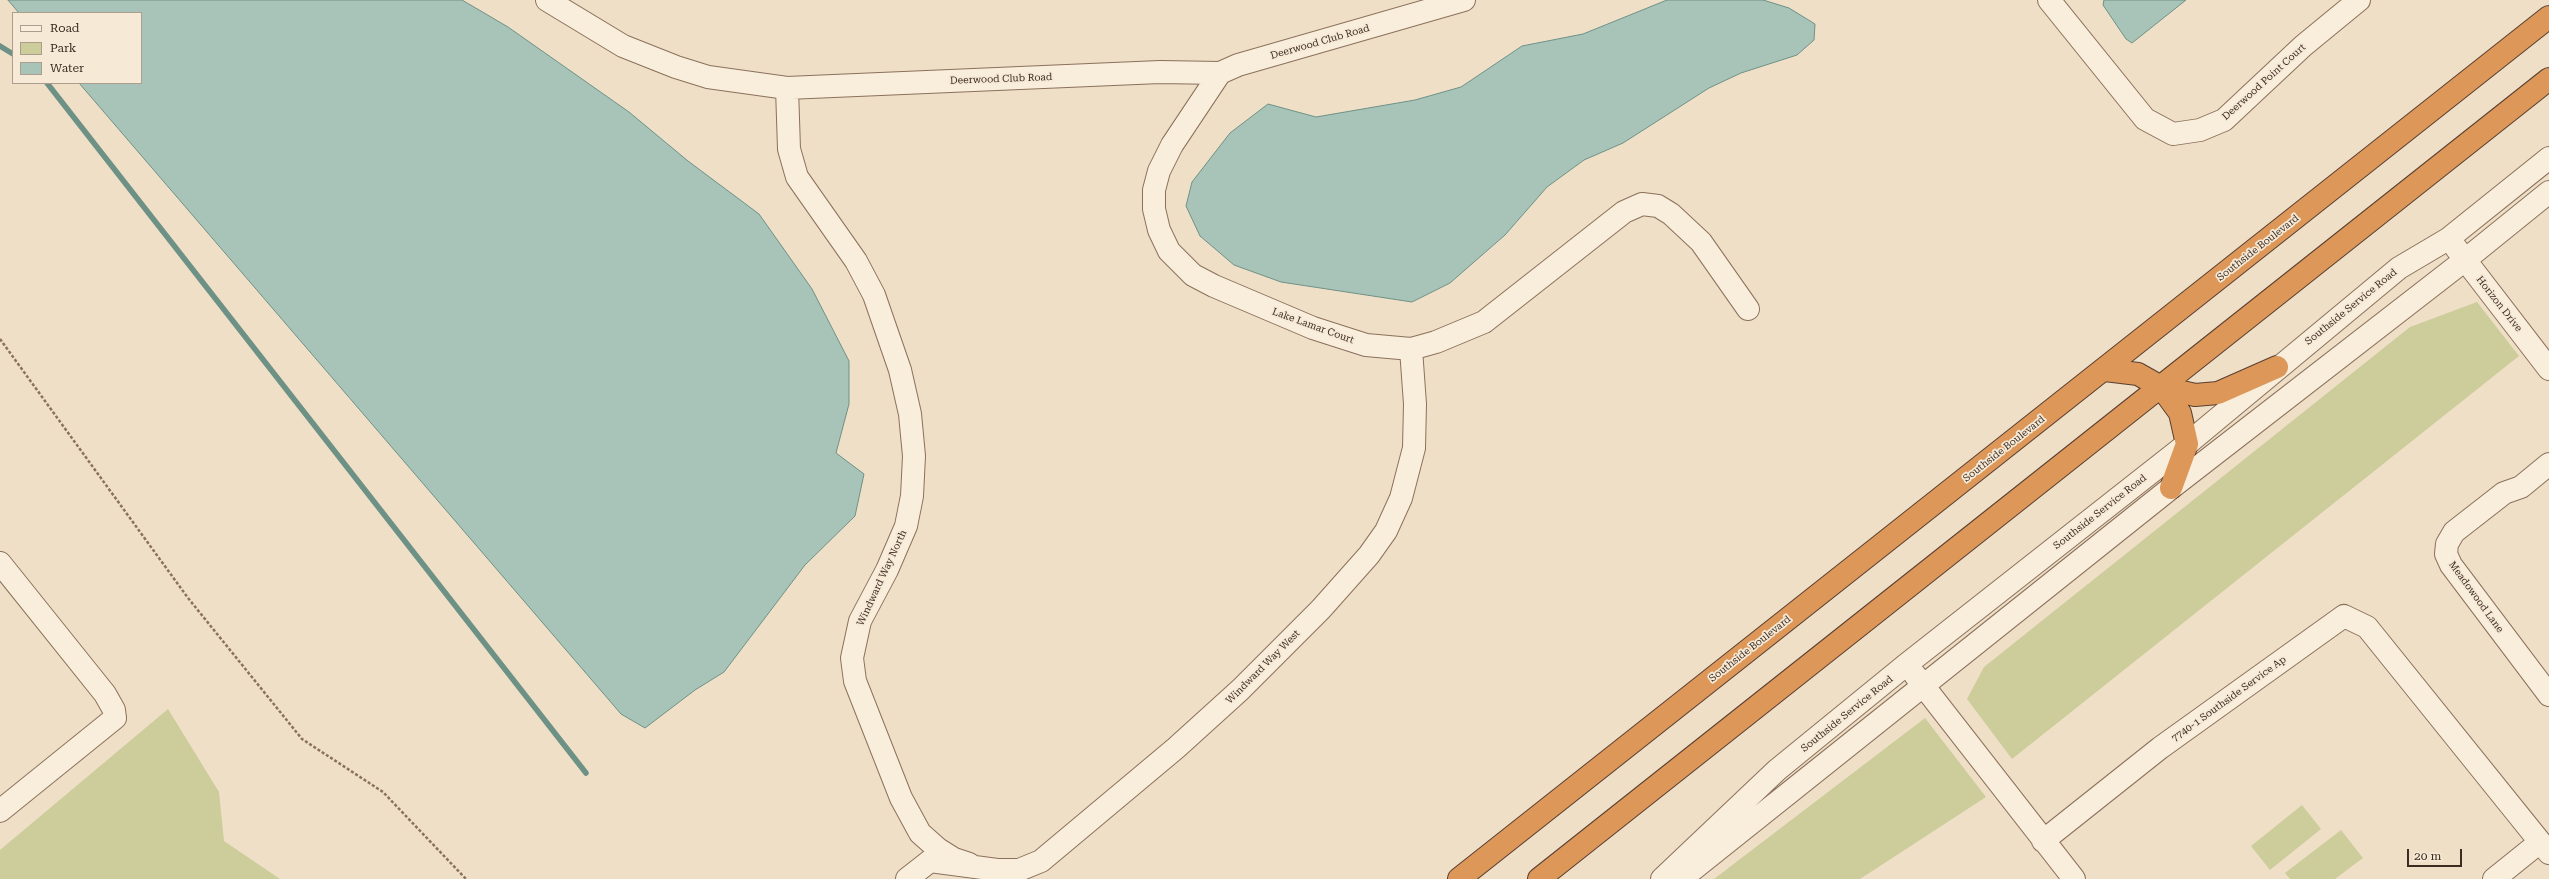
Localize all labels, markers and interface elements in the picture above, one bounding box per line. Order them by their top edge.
legend [12,12,142,84]
text: Road [50,21,79,35]
street label: Deerwood Club Road [1269,22,1371,62]
text: Park [50,41,76,55]
street label: Deerwood Point Court [2220,41,2308,123]
text: Water [50,61,84,75]
street label: Deerwood Club Road [950,71,1052,87]
street label: Southside Boulevard [2215,212,2301,284]
street label: Southside Service Road [2303,266,2399,348]
street label: Horizon Drive [2473,274,2525,334]
street label: Lake Lamar Court [1270,306,1356,346]
street label: Southside Boulevard [1961,413,2047,485]
street label: Southside Service Road [2051,472,2149,552]
street label: Windward Way North [854,528,910,628]
street label: Meadowood Lane [2446,559,2506,635]
street label: Southside Boulevard [1707,613,1793,685]
street label: Windward Way West [1224,628,1302,706]
street label: 7740-1 Southside Service Ap [2169,653,2289,745]
street label: Southside Service Road [1799,673,1895,755]
scale bar [2409,841,2464,867]
text: 20 m [2414,849,2441,863]

